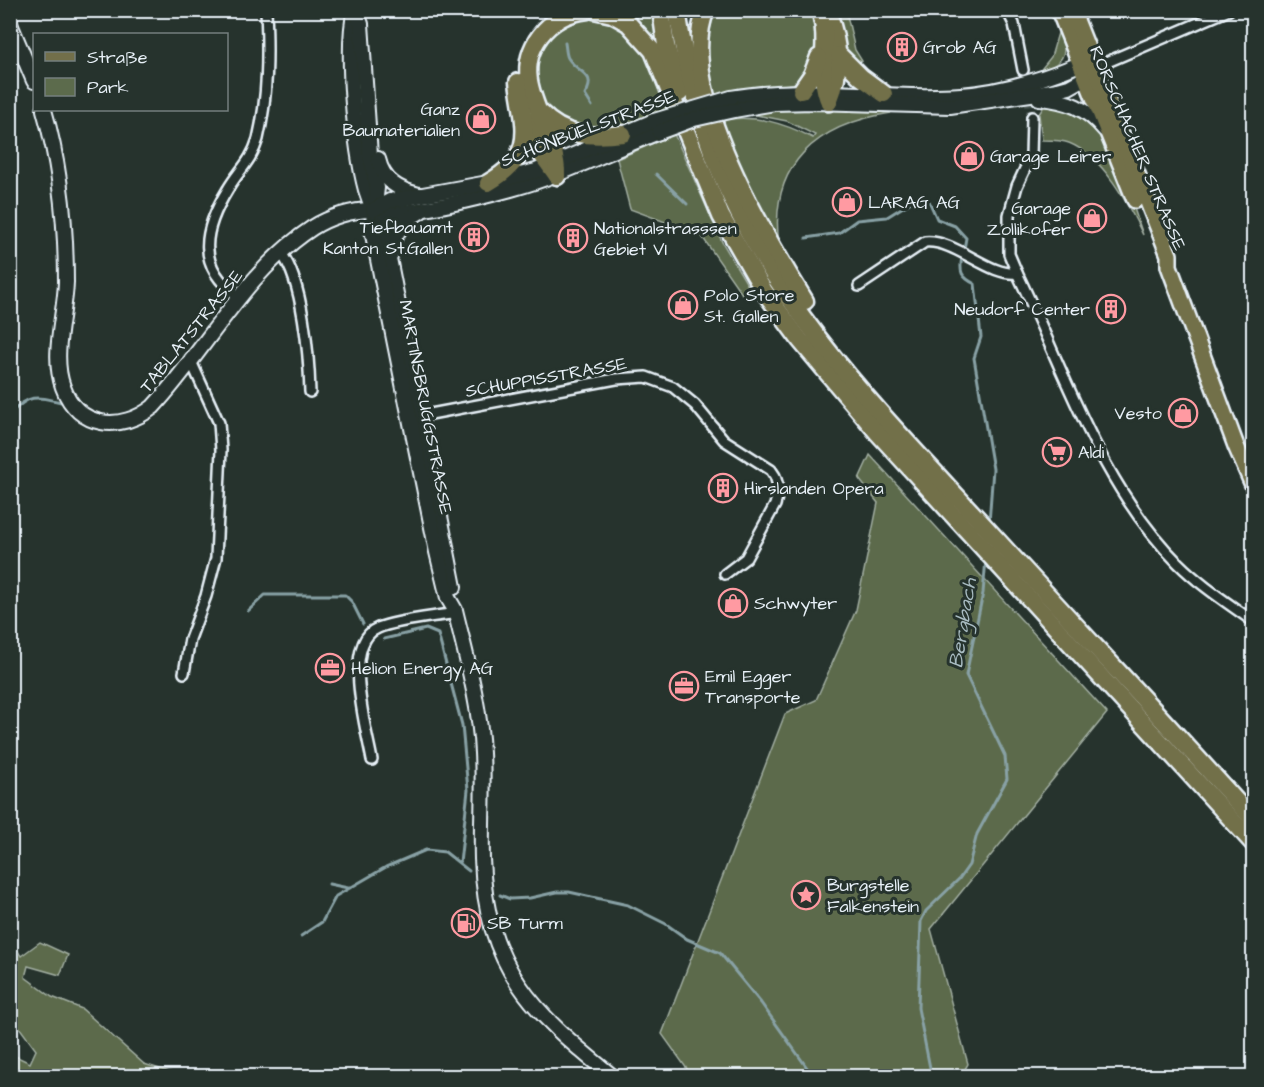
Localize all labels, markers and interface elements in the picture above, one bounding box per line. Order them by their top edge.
building icon: Grob AG [886,31,918,63]
legend [33,33,228,111]
place label: Grob AG [923,35,997,60]
street label: RORSCHACHER STRASSE [1083,42,1192,255]
text: Straße [87,45,148,70]
text: Park [87,75,129,100]
street label: SCHÖNBÜELSTRASSE [497,83,680,173]
place label: Ganz Baumaterialien [343,97,460,143]
shop icon: Ganz Baumaterialien [465,103,497,135]
shop icon: Garage Leirer [953,140,985,172]
place label: Garage Leirer [990,144,1112,170]
shop icon: LARAG AG [831,186,863,218]
place label: LARAG AG [868,190,961,215]
place label: Garage Zollikofer [987,196,1071,242]
shop icon: Garage Zollikofer [1076,202,1108,234]
place label: Tiefbauamt Kanton St.Gallen [323,215,454,261]
place label: Nationalstrasssen Gebiet VI [594,216,737,262]
building icon: Tiefbauamt Kanton St.Gallen [458,221,490,253]
building icon: Nationalstrasssen Gebiet VI [557,222,589,254]
street label: TABLATSTRASSE [134,264,249,398]
place label: Polo Store St. Gallen [704,283,795,329]
shop icon: Polo Store St. Gallen [667,289,699,321]
building icon: Neudorf Center [1095,293,1127,325]
place label: Neudorf Center [954,297,1090,322]
street label: MARTINSBRUGGSTRASSE [392,298,459,517]
street label: SCHUPPISSTRASSE [463,351,629,404]
shop icon: Vesto [1167,397,1199,429]
place label: Vesto [1115,401,1162,426]
supermarket icon: Aldi [1041,436,1073,468]
place label: Aldi [1078,440,1105,465]
building icon: Hirslanden Opera [707,472,739,504]
place label: Hirslanden Opera [744,476,884,501]
water label: Bergbach [942,575,985,670]
shop icon: Schwyter [717,587,749,619]
place label: Schwyter [754,591,837,617]
office icon: Helion Energy AG [314,652,346,684]
place label: Helion Energy AG [351,656,494,682]
place label: Emil Egger Transporte [705,664,801,710]
office icon: Emil Egger Transporte [668,670,700,702]
place label: Burgstelle Falkenstein [827,873,919,919]
place icon: Burgstelle Falkenstein [790,879,822,911]
fuel station icon: SB Turm [450,907,482,939]
place label: SB Turm [487,911,563,936]

